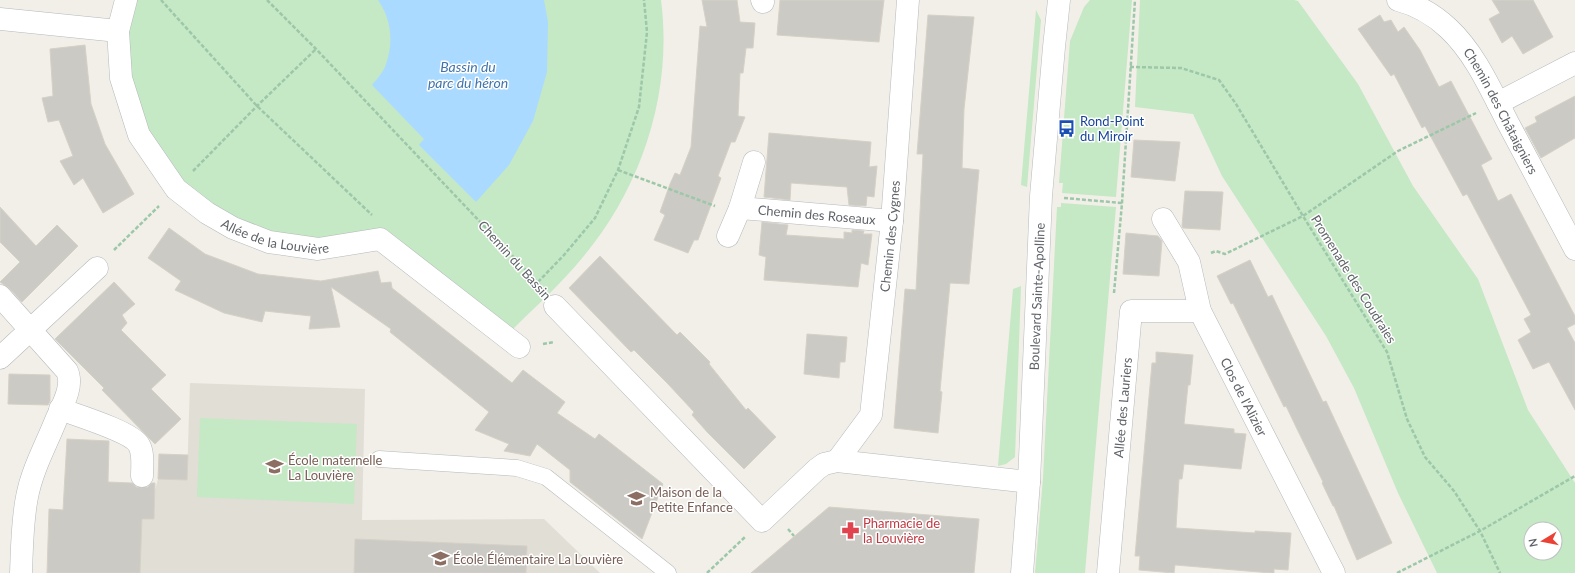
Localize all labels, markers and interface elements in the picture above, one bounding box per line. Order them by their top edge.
street label: Chemin des Châtaigniers [1460,45,1542,177]
water label: Bassin du parc du héron [428,58,508,91]
place label: Rond-Point du Miroir [1080,113,1145,144]
bus stop icon: Rond-Point du Miroir [1057,118,1077,138]
street label: Chemin des Cygnes [876,180,903,293]
street label: Chemin des Roseaux [757,202,877,228]
street label: Promenade des Coudraies [1308,212,1400,347]
street label: Allée de la Louvière [218,215,330,257]
street label: Chemin du Bassin [475,217,555,303]
street label: Boulevard Sainte-Apolline [1026,222,1048,371]
street label: Clos de l'Alizier [1217,355,1271,439]
street label: Allée des Lauriers [1110,356,1135,458]
place label: École maternelle La Louvière [288,452,382,483]
school or university icon: École maternelle La Louvière [265,457,285,477]
place label: Maison de la Petite Enfance [650,484,733,515]
school or university icon: Maison de la Petite Enfance [627,489,647,509]
place label: Pharmacie de la Louvière [863,515,940,546]
pharmacy icon: Pharmacie de la Louvière [840,520,860,540]
north arrow [1523,521,1563,561]
text: N [1526,538,1540,548]
school or university icon: École Élémentaire La Louvière [430,549,450,569]
place label: École Élémentaire La Louvière [453,551,623,567]

